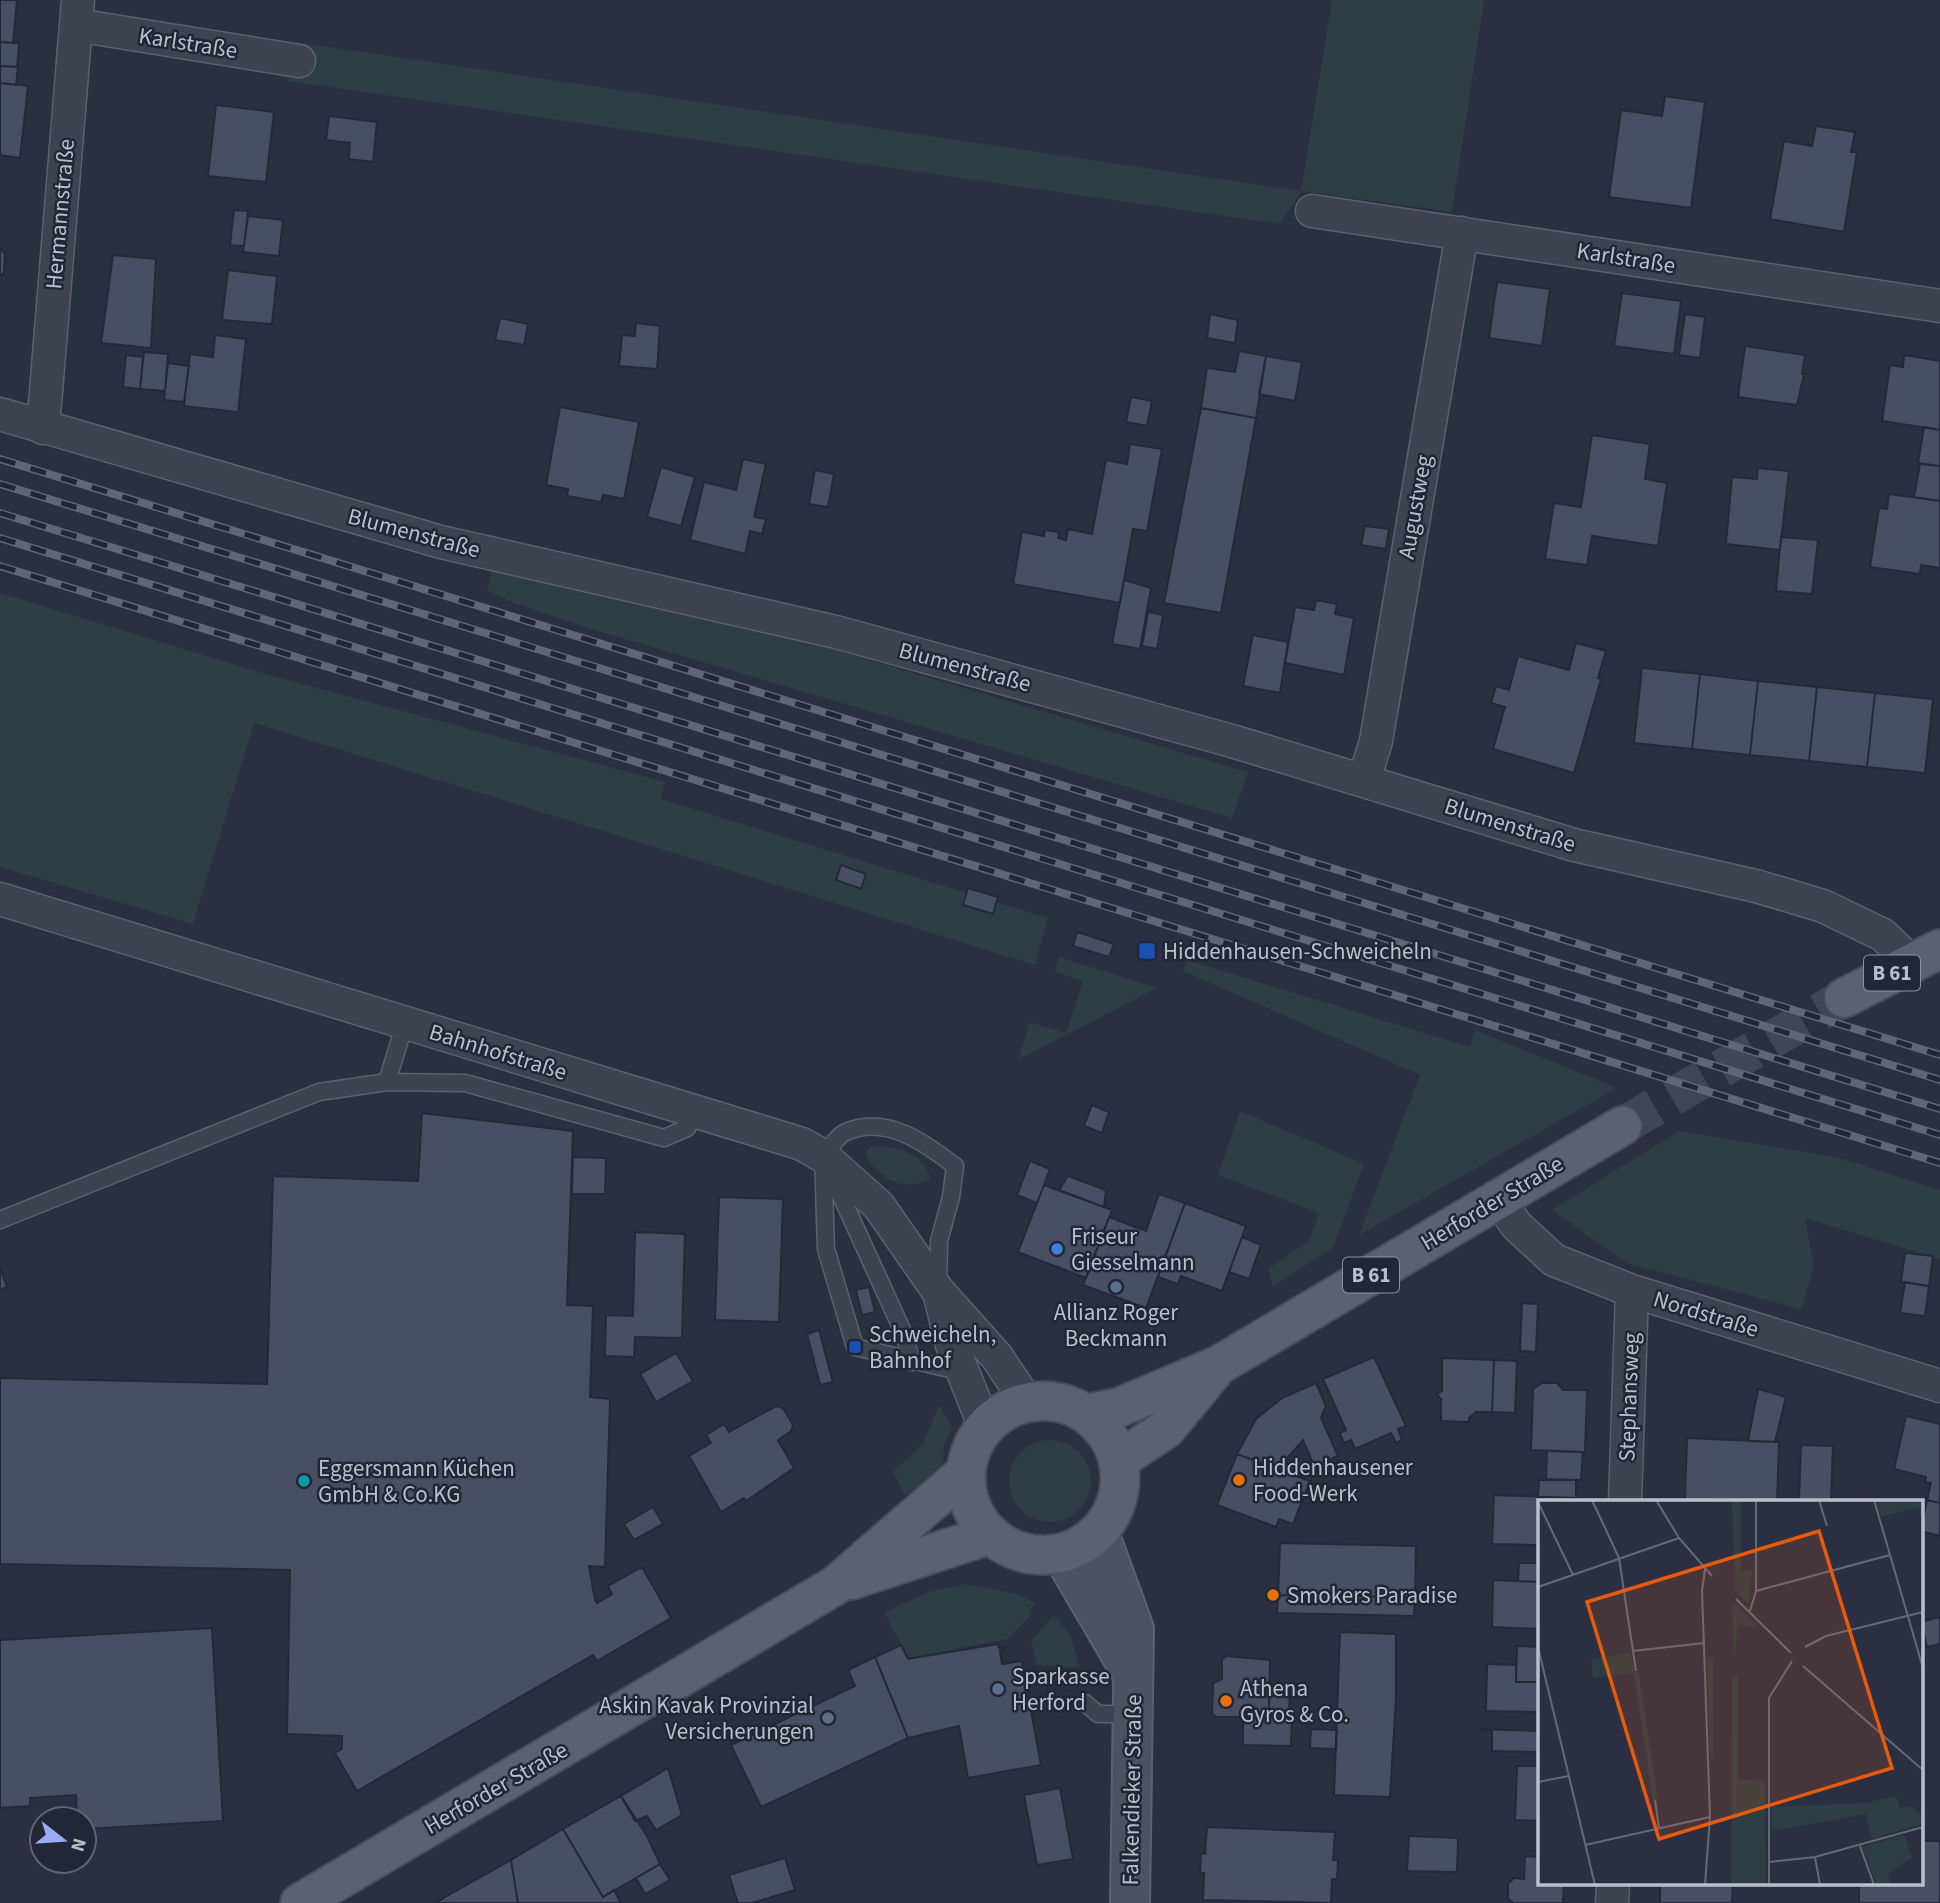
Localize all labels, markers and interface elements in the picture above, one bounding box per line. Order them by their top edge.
street label: Karlstraße [136,19,240,67]
street label: Hermannstraße [37,137,83,291]
street label: Karlstraße [1574,234,1678,282]
street label: Augustweg [1390,452,1440,562]
street label: Blumenstraße [344,500,484,566]
street label: Blumenstraße [895,634,1035,700]
street label: Blumenstraße [1440,789,1580,861]
place label: Hiddenhausen-Schweicheln [1163,935,1432,968]
marker: Hiddenhausen-Schweicheln [1137,941,1157,961]
road number: B 61 [1864,956,1920,990]
street label: Bahnhofstraße [425,1015,571,1089]
street label: Herforder Straße [1414,1147,1570,1259]
place label: Friseur Giesselmann [1071,1220,1195,1279]
marker: Friseur Giesselmann [1049,1241,1065,1257]
road number: B 61 [1343,1258,1399,1292]
marker: Allianz Roger Beckmann [1108,1279,1124,1295]
street label: Nordstraße [1649,1282,1763,1346]
place label: Allianz Roger Beckmann [1054,1296,1179,1355]
place label: Schweicheln, Bahnhof [869,1318,996,1377]
street label: Stephansweg [1610,1332,1648,1462]
marker: Schweicheln, Bahnhof [847,1339,863,1355]
place label: Hiddenhausener Food-Werk [1253,1451,1414,1510]
place label: Eggersmann Küchen GmbH & Co.KG [318,1452,515,1511]
marker: Hiddenhausener Food-Werk [1231,1472,1247,1488]
marker: Eggersmann Küchen GmbH & Co.KG [296,1473,312,1489]
inset map [1538,1500,1923,1885]
place label: Smokers Paradise [1287,1579,1457,1612]
marker: Smokers Paradise [1265,1587,1281,1603]
place label: Sparkasse Herford [1012,1660,1110,1719]
place label: Athena Gyros & Co. [1240,1672,1349,1731]
marker: Sparkasse Herford [990,1681,1006,1697]
place label: Askin Kavak Provinzial Versicherungen [599,1689,814,1748]
marker: Athena Gyros & Co. [1218,1693,1234,1709]
street label: Falkendieker Straße [1114,1694,1150,1886]
marker: Askin Kavak Provinzial Versicherungen [820,1710,836,1726]
street label: Herforder Straße [418,1733,574,1843]
north arrow [28,1805,98,1875]
text: N [63,1835,93,1855]

